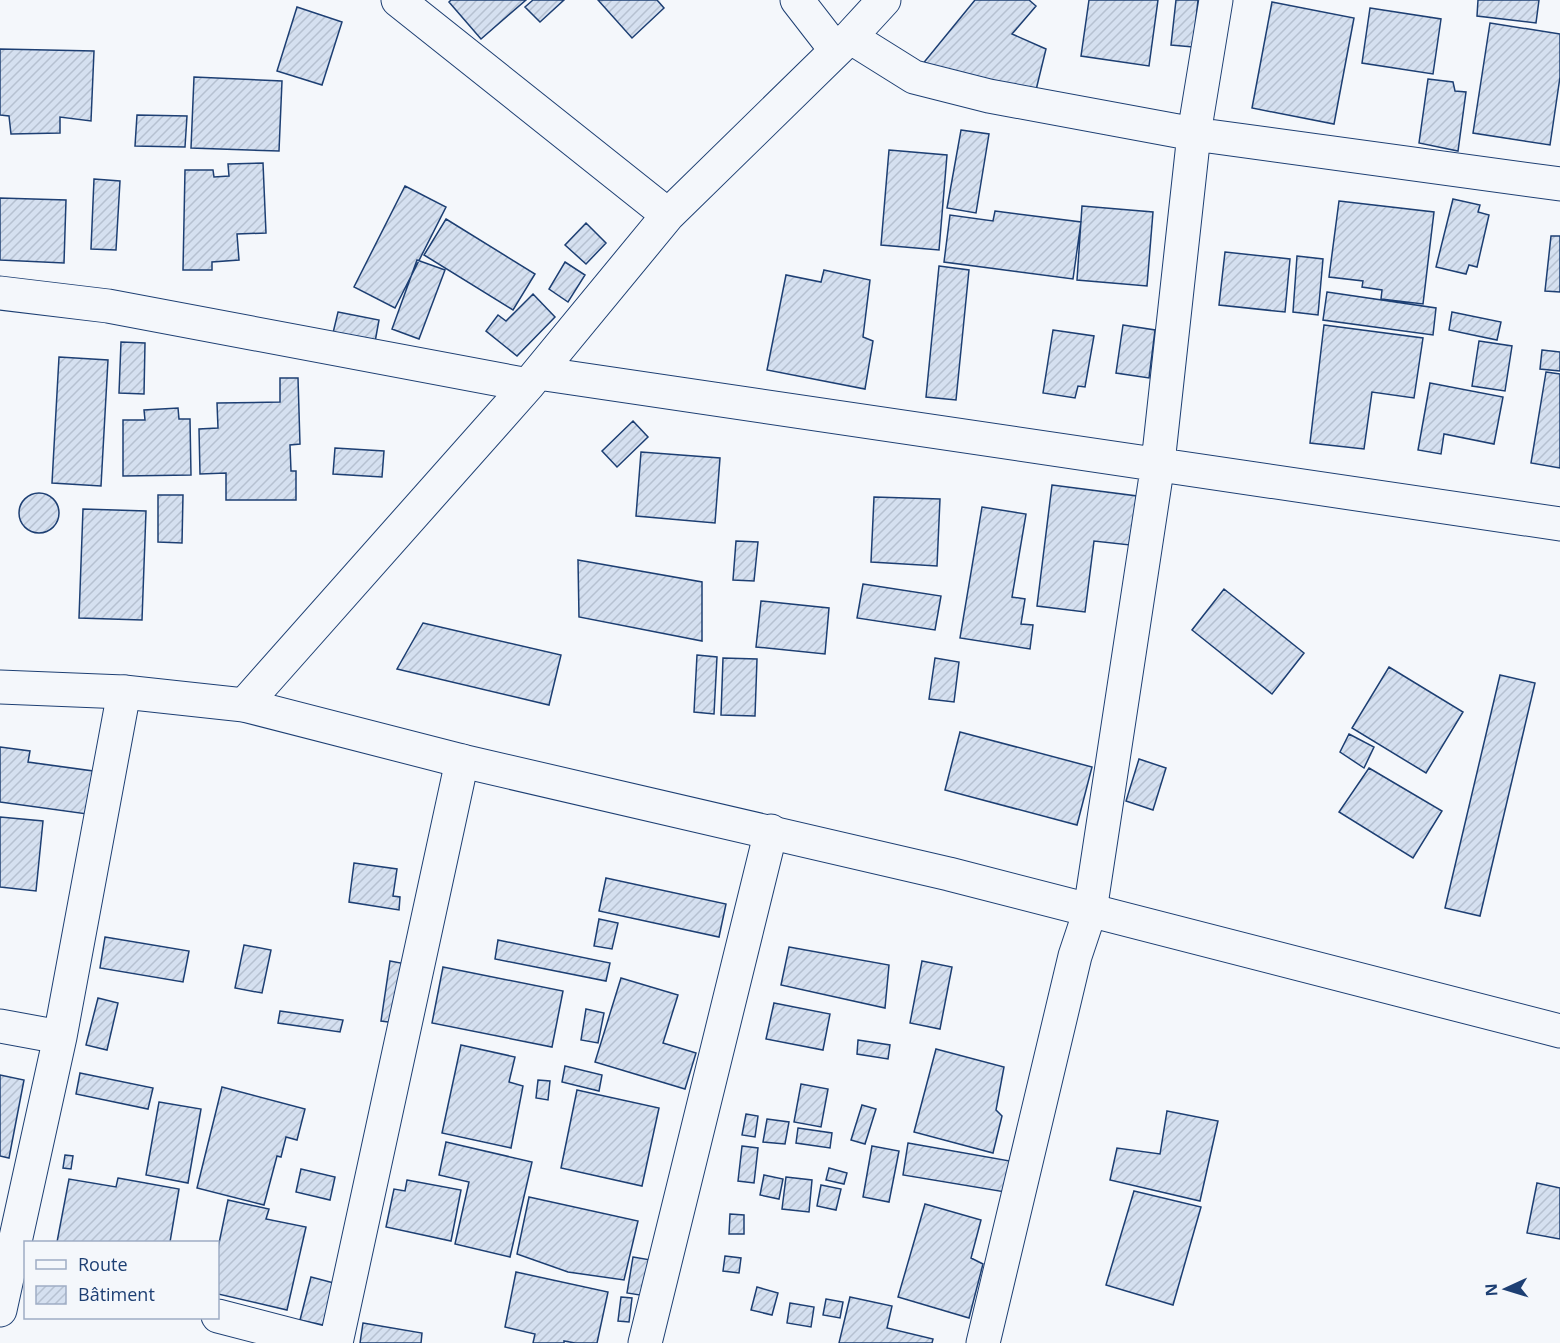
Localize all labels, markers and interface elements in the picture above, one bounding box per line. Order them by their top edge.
legend [24,1241,219,1319]
text: Route [78,1252,128,1276]
north arrow [1476,1259,1536,1319]
text: Bâtiment [78,1282,155,1306]
text: N [1480,1283,1502,1297]

